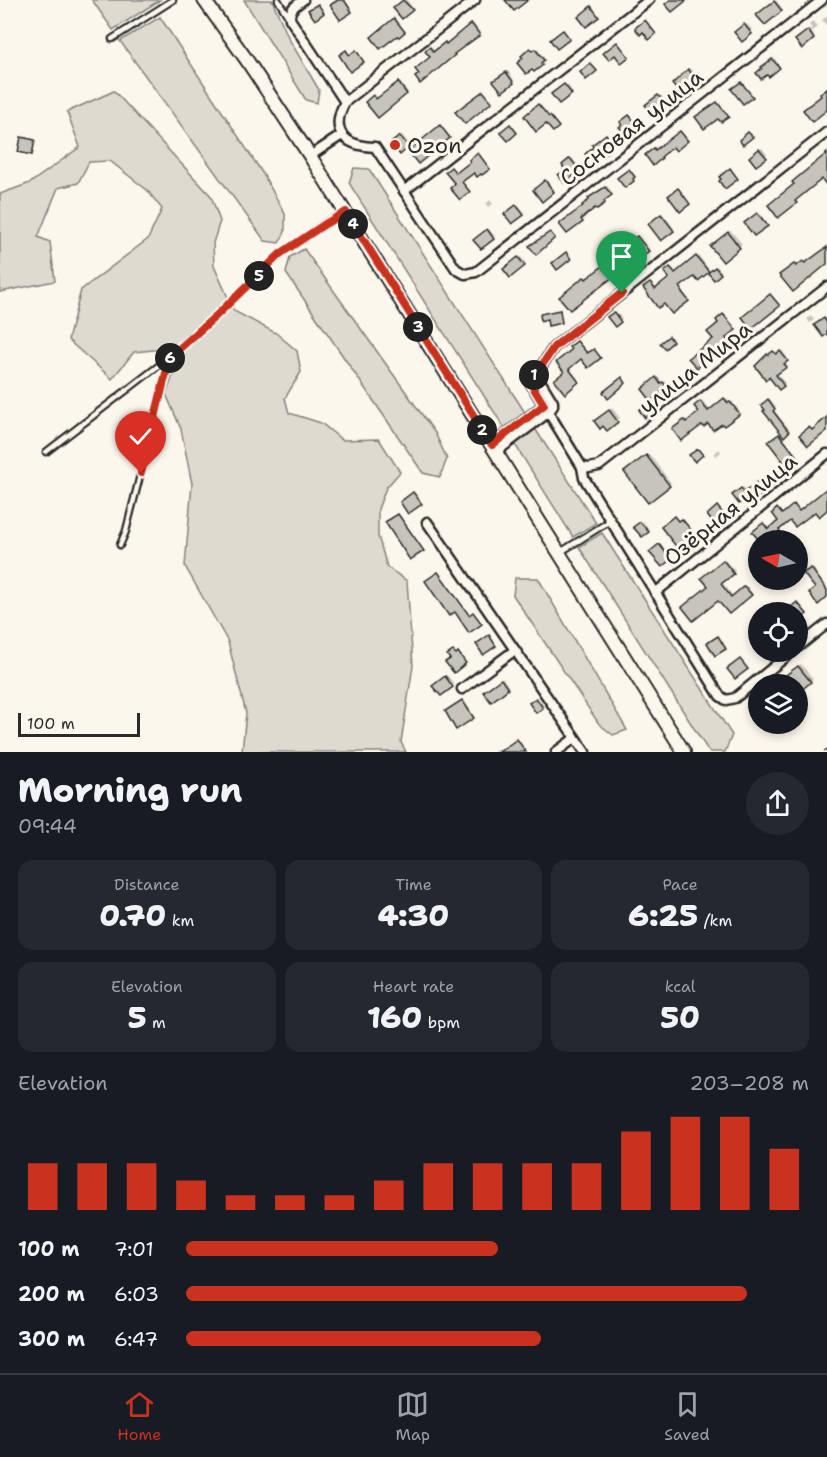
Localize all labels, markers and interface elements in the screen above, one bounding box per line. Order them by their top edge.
street label: Сосновая улица [554,62,709,193]
place label: Ozon [407,131,462,160]
marker: Ozon [388,138,402,152]
pin: 4 [338,209,368,239]
text: 4 [347,213,359,234]
pin [596,231,647,293]
icon: arrive [605,240,638,273]
pin: 5 [244,261,274,291]
text: 5 [254,265,264,286]
pin: 3 [403,312,433,342]
street label: улица Мира [633,314,758,421]
text: 3 [412,316,424,337]
pin: 6 [155,343,185,373]
text: 6 [164,347,176,368]
pin: 1 [519,360,549,390]
text: 1 [530,364,538,385]
pin [115,411,166,473]
pin: 2 [467,415,497,445]
text: 2 [476,419,488,440]
icon: check [124,420,157,453]
street label: Озёрная улица [658,446,803,572]
north arrow [748,530,808,590]
map controls [748,530,808,734]
button: locate [748,602,808,662]
button: layers [748,674,808,734]
scale bar [18,710,140,738]
text: 100 m [27,713,75,734]
text: Morning run [18,768,242,813]
button: share [746,772,809,835]
text: 09:44 [18,813,77,839]
text: Distance [114,874,180,895]
text: Time [395,874,432,895]
text: Pace [663,874,698,895]
text: 0.70 [99,895,166,936]
text: 4:30 [378,895,449,936]
text: 6:25 [628,895,698,936]
text: km [166,910,194,931]
text: /km [698,910,732,931]
text: Elevation [111,976,183,997]
text: Heart rate [373,976,454,997]
text: kcal [665,976,696,997]
text: 5 [128,997,147,1038]
text: 160 [367,997,422,1038]
text: 50 [660,997,700,1038]
text: m [147,1012,166,1033]
text: bpm [422,1012,460,1033]
text: Elevation [18,1070,108,1096]
text: 203–208 m [690,1070,809,1096]
text: 100 m [18,1236,80,1262]
text: 7:01 [114,1236,154,1262]
text: 200 m [18,1281,85,1307]
text: 6:03 [114,1281,159,1307]
text: 300 m [18,1326,85,1352]
text: 6:47 [114,1326,158,1352]
tab: Home [117,1388,161,1445]
tab: Map [396,1388,430,1445]
tab: Saved [664,1388,710,1445]

